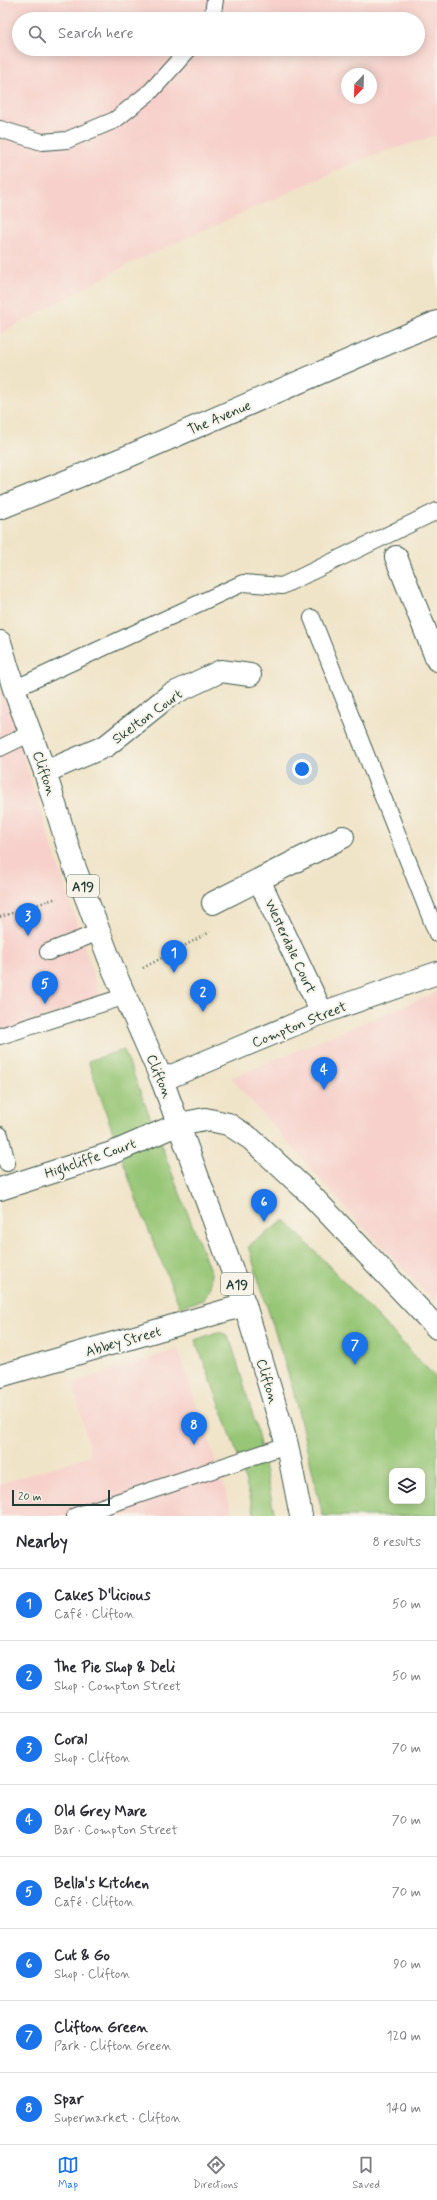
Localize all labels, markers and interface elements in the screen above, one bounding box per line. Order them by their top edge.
search box [12,12,425,56]
icon: search [26,23,48,45]
text: Search here [58,24,134,44]
north arrow [341,68,377,104]
street label: The Avenue [185,397,254,439]
street label: Skelton Court [109,685,186,748]
street label: Clifton [28,749,60,798]
your location [292,759,312,779]
road number: A19 [67,875,99,897]
street label: Westerdale Court [260,896,320,997]
pin: 3 [15,903,41,936]
pin: 1 [161,940,187,973]
pin: 5 [32,971,58,1004]
pin: 2 [190,979,216,1012]
street label: Compton Street [249,998,350,1052]
street label: Clifton [142,1052,176,1101]
pin: 4 [311,1057,337,1090]
street label: Highcliffe Court [42,1135,139,1185]
pin: 6 [251,1189,277,1222]
road number: A19 [221,1273,253,1295]
street label: Abbey Street [83,1323,163,1361]
pin: 7 [342,1332,368,1365]
street label: Clifton [252,1357,282,1406]
pin: 8 [181,1412,207,1445]
map controls [389,1468,425,1504]
button: layers [389,1468,425,1504]
scale bar [12,1488,110,1507]
text: 20 m [18,1490,41,1504]
text: Nearby [16,1531,68,1553]
text: 8 results [373,1534,421,1551]
text: Cakes D'licious [54,1586,151,1606]
text: 1 [26,1596,32,1613]
text: 50 m [392,1596,421,1613]
text: Café · Clifton [54,1606,134,1623]
text: The Pie Shop & Deli [54,1658,175,1678]
text: 2 [26,1668,32,1685]
text: 50 m [392,1668,421,1685]
text: Shop · Compton Street [54,1678,181,1695]
text: Coral [54,1730,87,1750]
text: 3 [26,1740,32,1757]
text: 70 m [392,1740,421,1757]
text: Shop · Clifton [54,1750,131,1767]
text: Old Grey Mare [54,1802,147,1822]
text: 4 [25,1812,33,1829]
text: 70 m [392,1812,421,1829]
text: Bar · Compton Street [54,1822,178,1839]
text: Bella's Kitchen [54,1874,149,1894]
text: 5 [25,1884,33,1901]
text: 70 m [392,1884,421,1901]
text: Café · Clifton [54,1894,134,1911]
text: Cut & Go [54,1946,110,1966]
text: 6 [26,1956,32,1973]
text: 90 m [393,1956,421,1973]
text: Shop · Clifton [54,1966,131,1983]
text: Clifton Green [54,2018,148,2038]
text: 7 [25,2028,33,2045]
text: 120 m [387,2028,421,2045]
text: Park · Clifton Green [54,2038,172,2055]
text: Spar [54,2090,84,2110]
text: 8 [25,2100,33,2117]
text: 140 m [386,2100,421,2117]
text: Supermarket · Clifton [54,2110,181,2127]
tab: Map [57,2154,79,2192]
tab: Directions [193,2154,238,2192]
tab: Saved [352,2154,380,2192]

